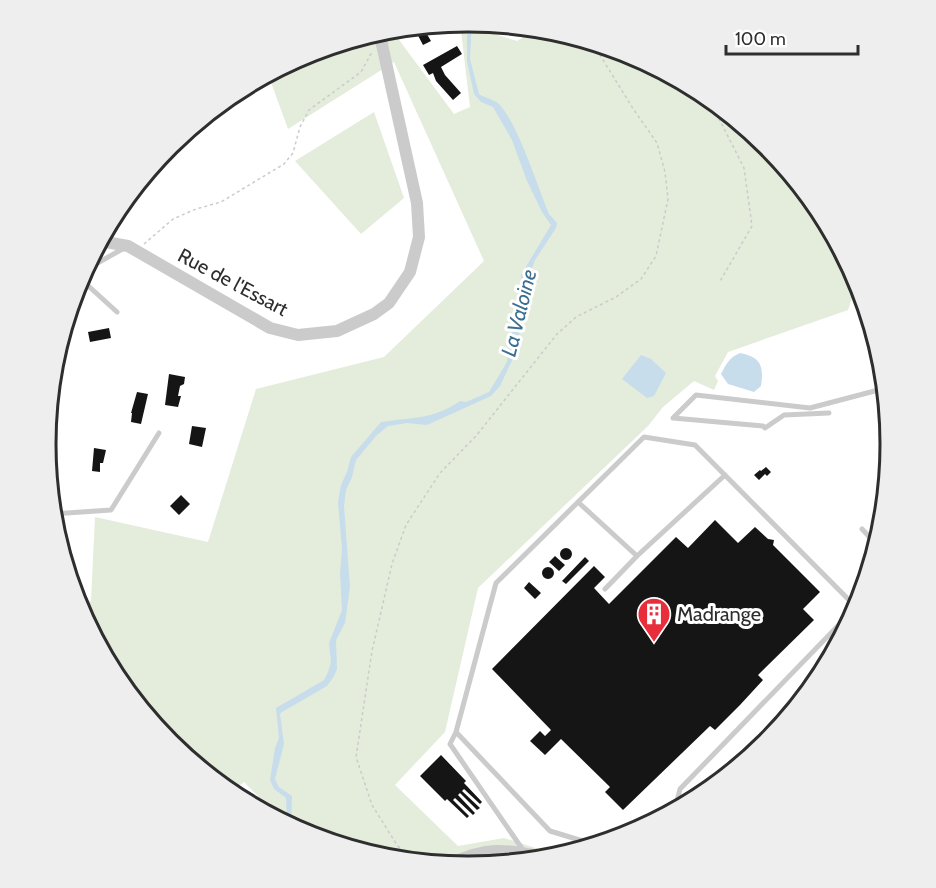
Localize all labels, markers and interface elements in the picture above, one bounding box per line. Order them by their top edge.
scale bar [726,18,858,56]
text: 100 m [735,28,786,50]
street label: Rue de l'Essart [174,243,292,321]
water label: La Valoine [496,266,541,359]
building icon: Madrange [636,596,672,643]
place label: Madrange [677,602,761,626]

